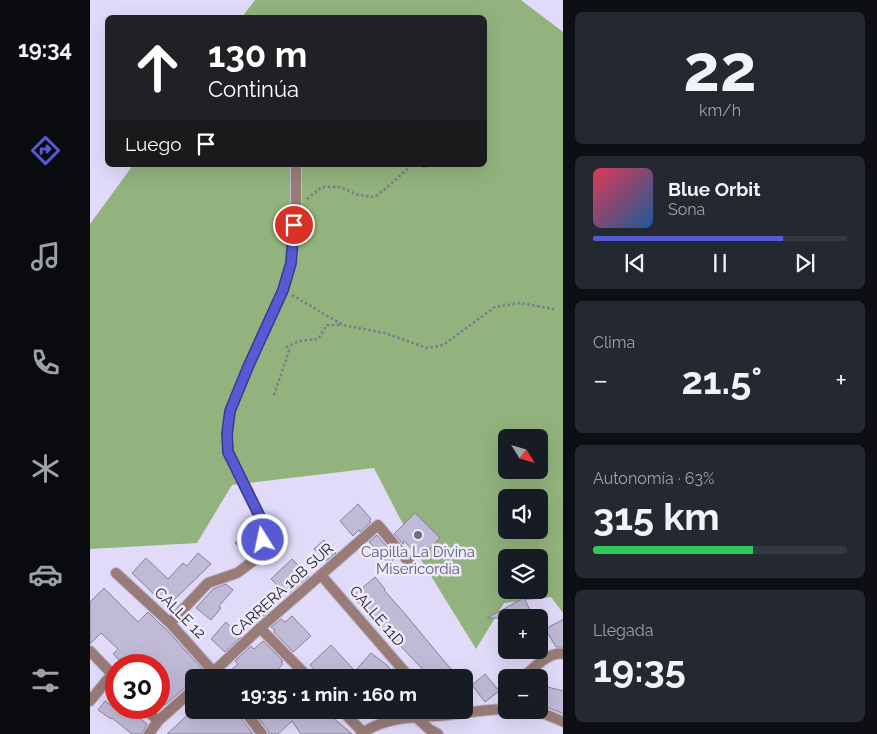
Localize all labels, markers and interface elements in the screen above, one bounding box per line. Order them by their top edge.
text: 22 [683,30,757,106]
text: 130 m [208,34,307,75]
icon: ahead [125,35,190,100]
text: 19:34 [18,36,72,62]
text: Continúa [208,76,299,102]
text: km/h [699,101,741,120]
icon: arrive [192,130,220,158]
icon: directions [28,133,63,168]
text: Luego [125,133,182,155]
text: Blue Orbit [668,178,760,200]
text: Sona [668,200,705,219]
pin [273,204,315,246]
icon: arrive [280,211,308,239]
icon: music [28,239,63,274]
icon: previous [621,249,649,277]
icon: pause [706,249,734,277]
icon: next [791,249,819,277]
text: Clima [593,333,635,352]
icon: phone [28,345,63,380]
text: 21.5° [681,358,762,403]
text: − [593,364,608,397]
text: + [835,364,847,397]
north arrow [498,429,548,479]
map controls [498,429,548,719]
icon: climate [28,451,63,486]
text: Autonomía · 63% [593,469,714,488]
button: sound [498,489,548,539]
text: 315 km [593,494,720,539]
position arrow [236,513,288,565]
marker: Capilla La Divina Misericordia [412,529,424,541]
street label: CARRERA 10B SUR [227,539,337,641]
place label: Capilla La Divina Misericordia [361,543,475,578]
button: layers [498,549,548,599]
icon: car [28,557,63,592]
street label: CALLE 11D [346,582,408,650]
street label: CALLE 12 [151,584,209,642]
button: + [498,609,548,659]
text: Llegada [593,621,653,640]
text: 19:35 [593,646,686,691]
speed limit sign: 30 [105,654,170,719]
icon: filters [28,663,63,698]
button: − [498,669,548,719]
text: 19:35 · 1 min · 160 m [241,683,417,705]

